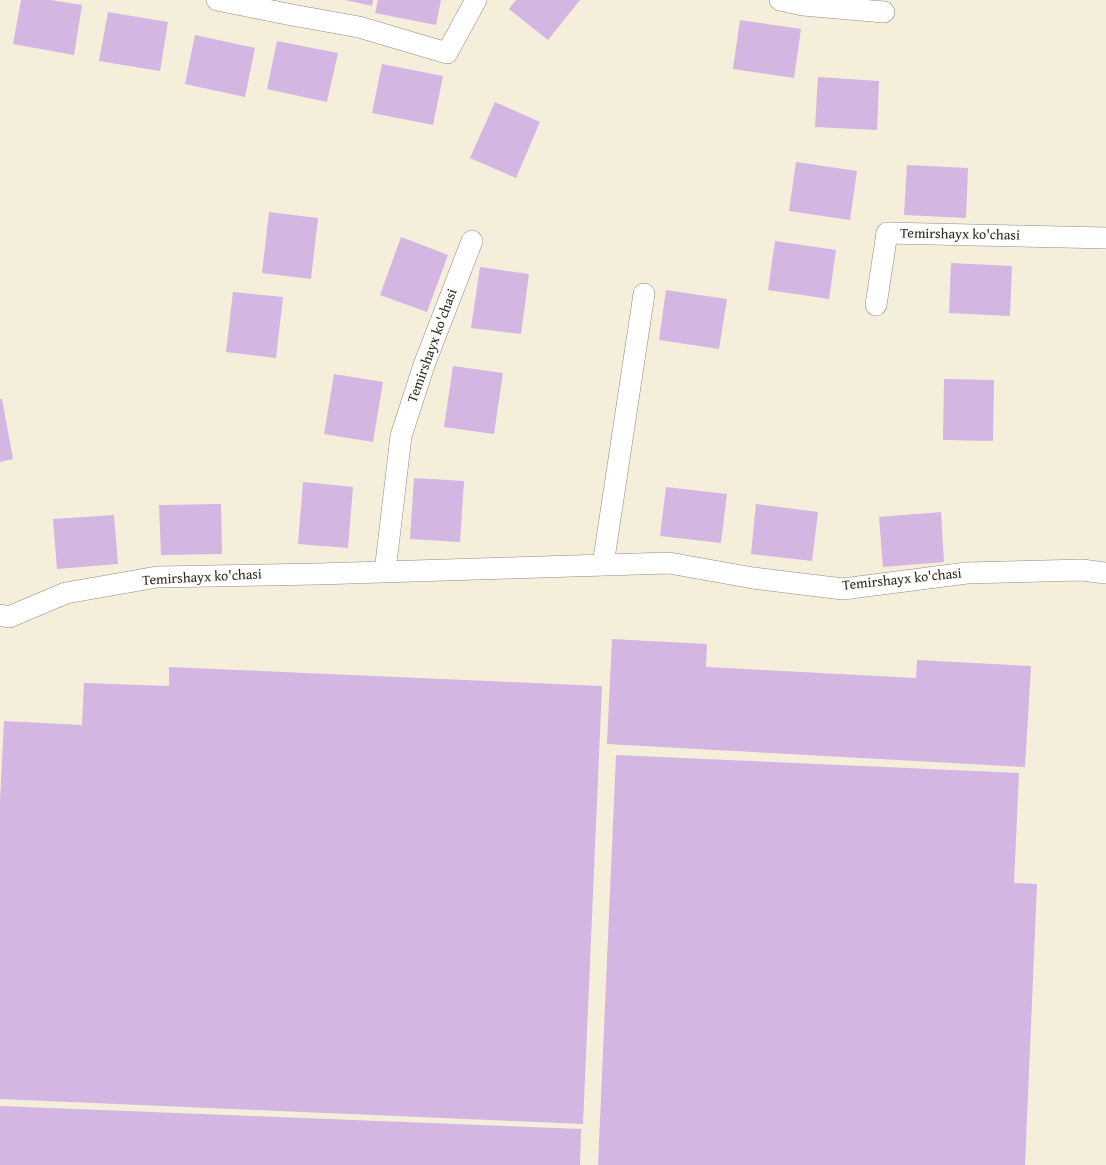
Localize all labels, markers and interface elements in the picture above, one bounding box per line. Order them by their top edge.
street label: Temirshayx ko'chasi [900,226,1020,244]
street label: Temirshayx ko'chasi [405,287,461,405]
street label: Temirshayx ko'chasi [842,565,962,595]
street label: Temirshayx ko'chasi [142,566,262,590]

